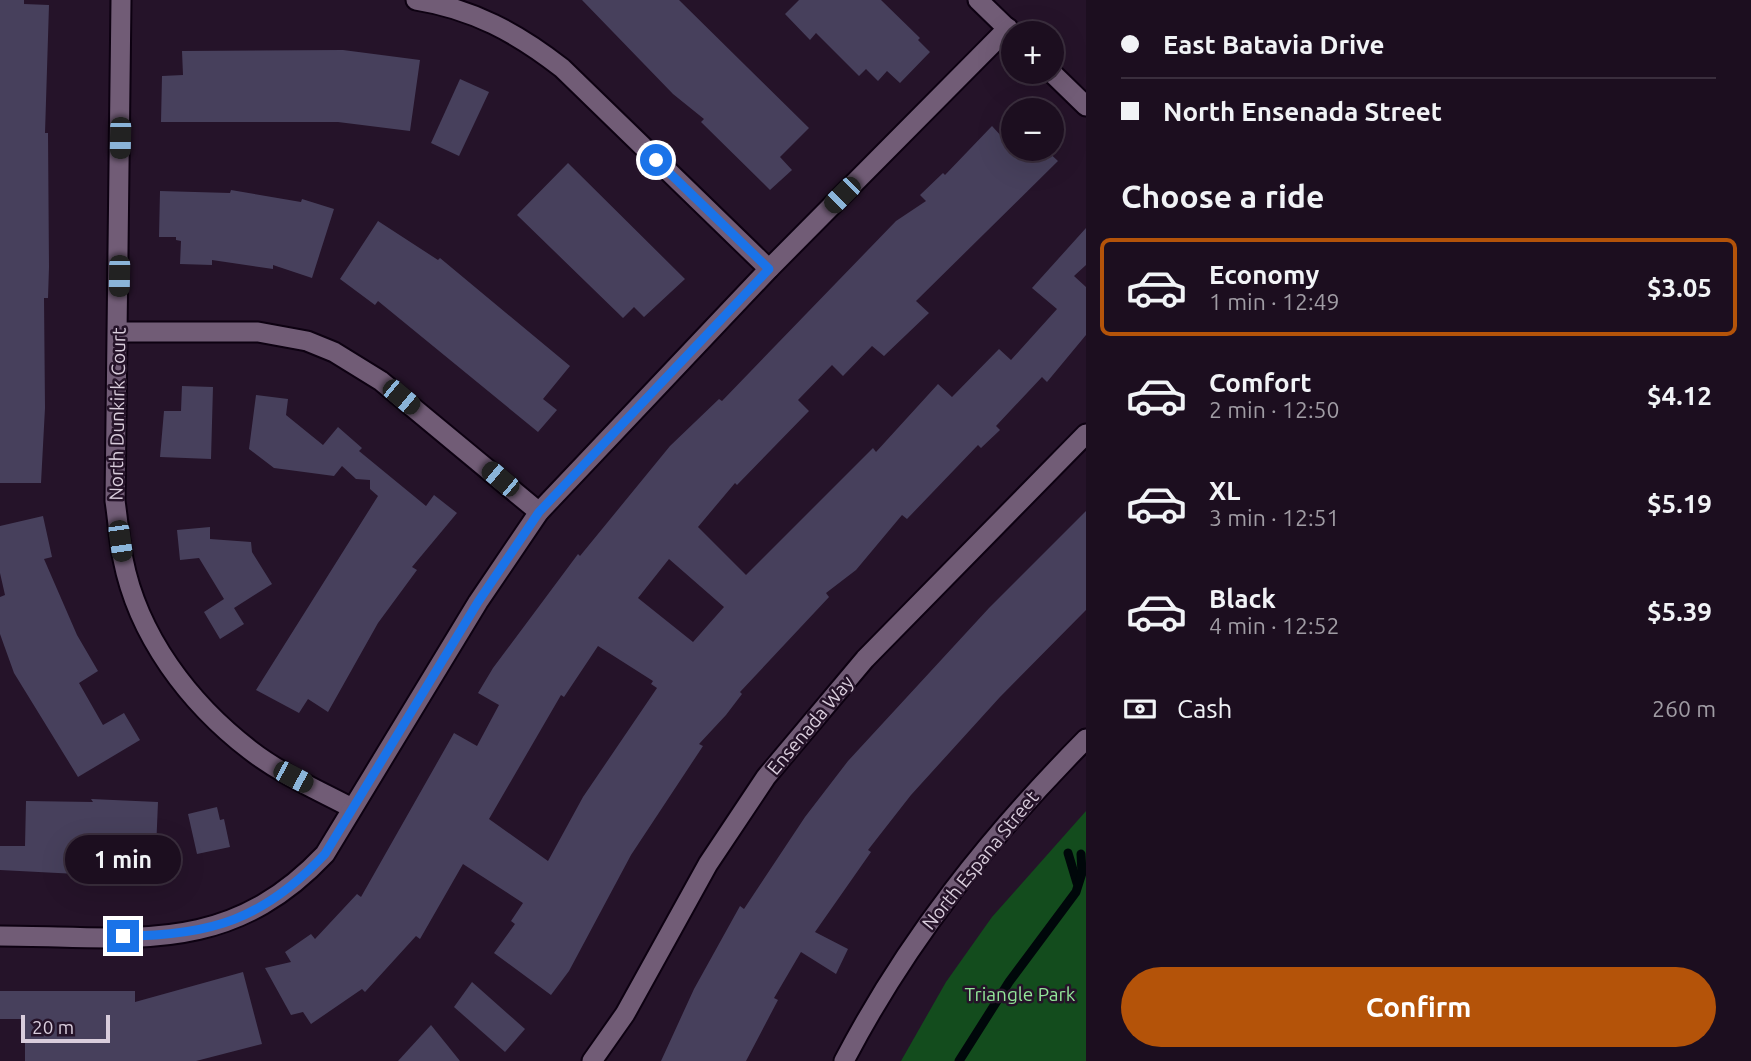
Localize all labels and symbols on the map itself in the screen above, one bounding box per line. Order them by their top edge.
car [110,117,131,159]
route start [640,144,672,176]
car [820,173,865,217]
car [109,255,130,297]
street label: North Dunkirk Court [104,327,130,501]
car [379,375,424,419]
car [478,457,523,501]
car [107,519,134,563]
street label: Ensenada Way [762,671,858,779]
car [270,758,317,796]
street label: North Espana Street [917,786,1043,934]
callout: 1 min [65,834,181,884]
route end [107,920,139,952]
park label: Triangle Park [965,983,1076,1005]
scale bar [21,1012,110,1044]

